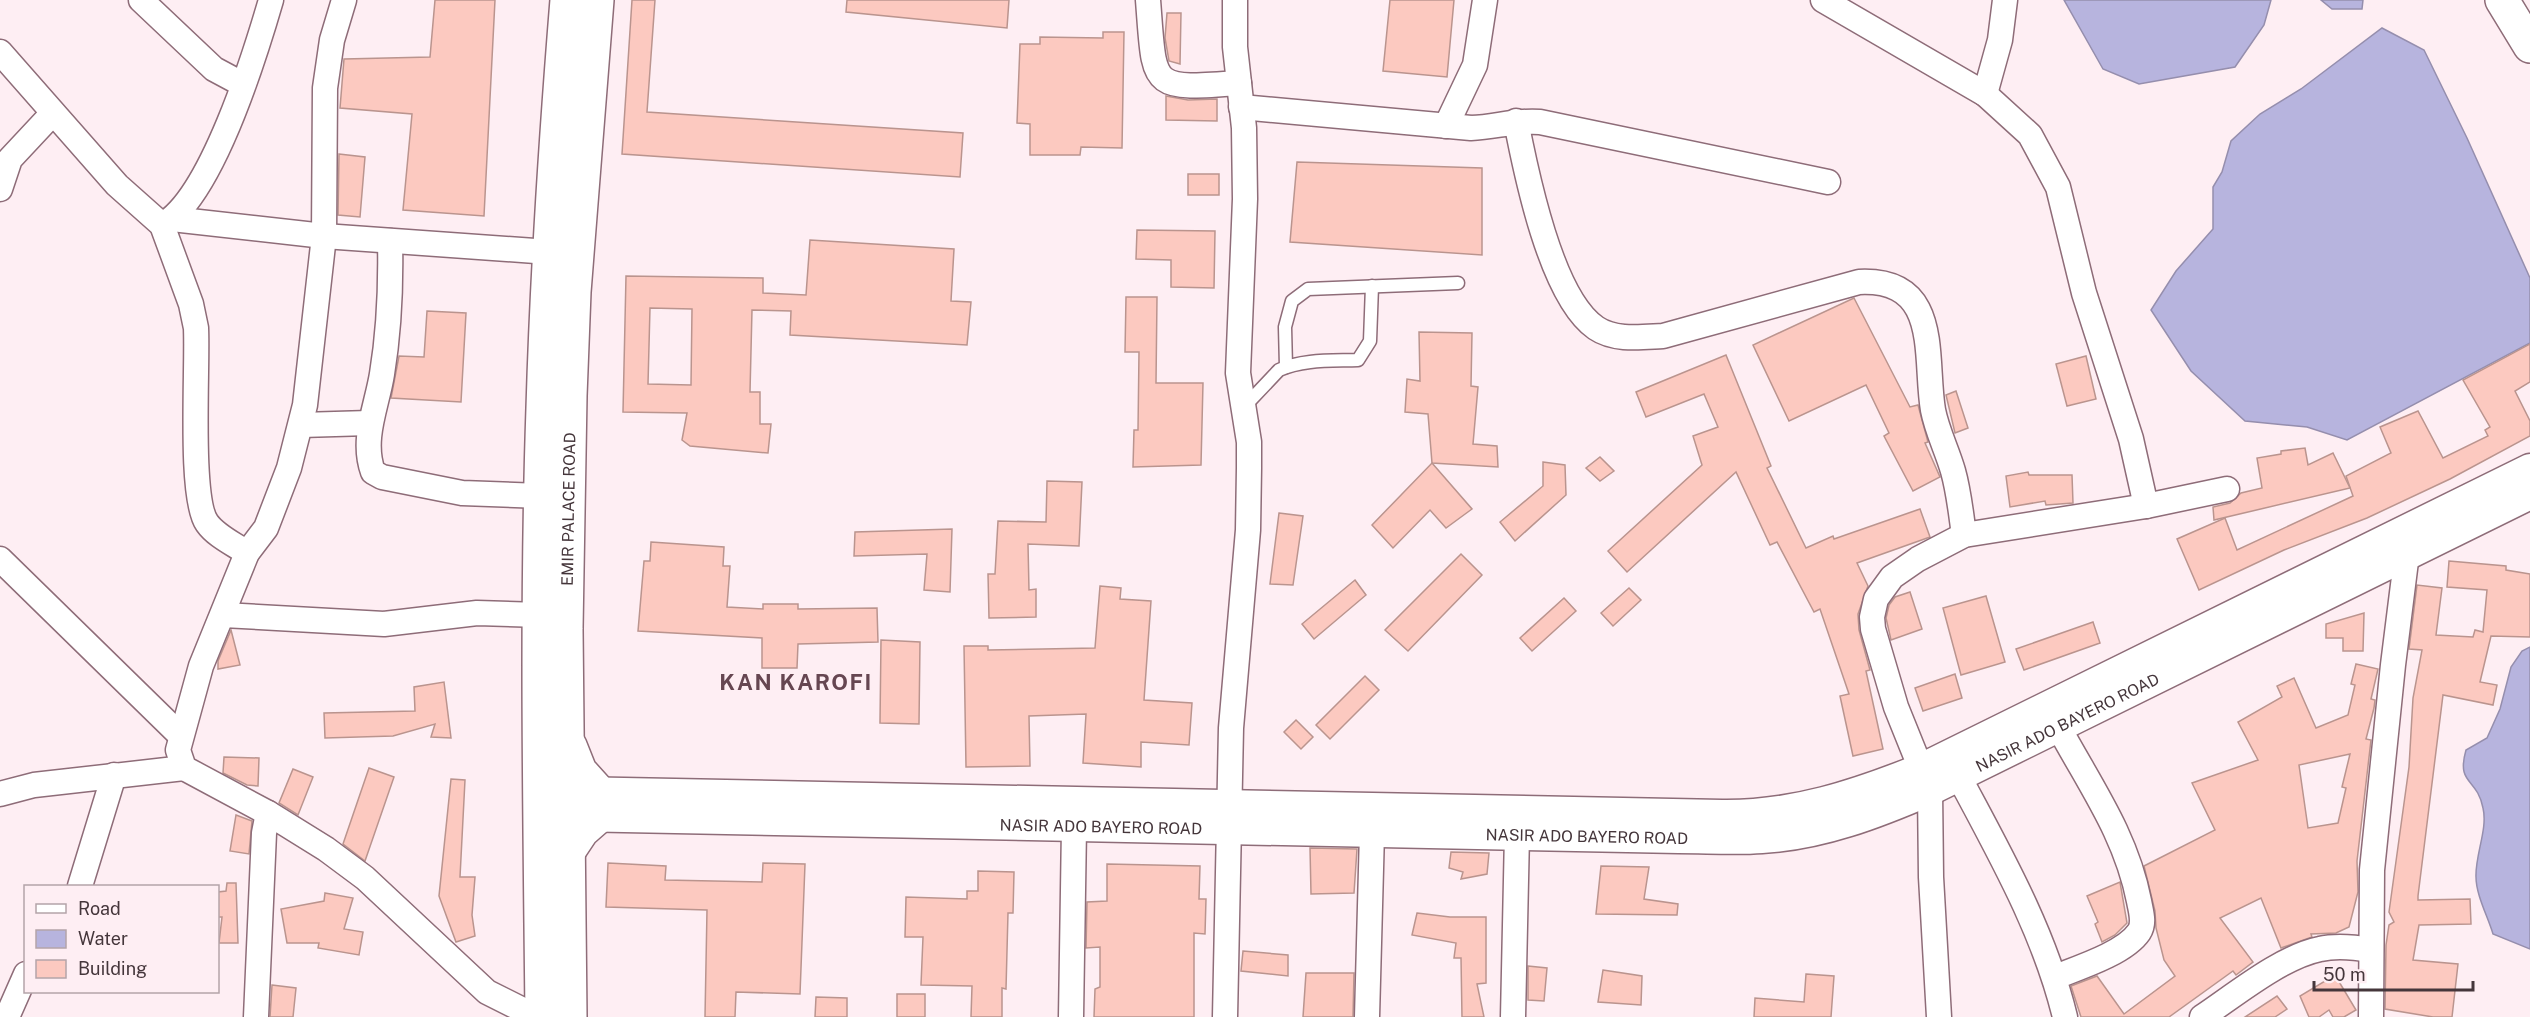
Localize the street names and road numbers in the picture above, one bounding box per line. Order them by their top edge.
street label: EMIR PALACE ROAD [557,432,579,586]
street label: NASIR ADO BAYERO ROAD [1972,669,2162,776]
street label: NASIR ADO BAYERO ROAD [999,815,1202,838]
street label: NASIR ADO BAYERO ROAD [1485,825,1688,848]

